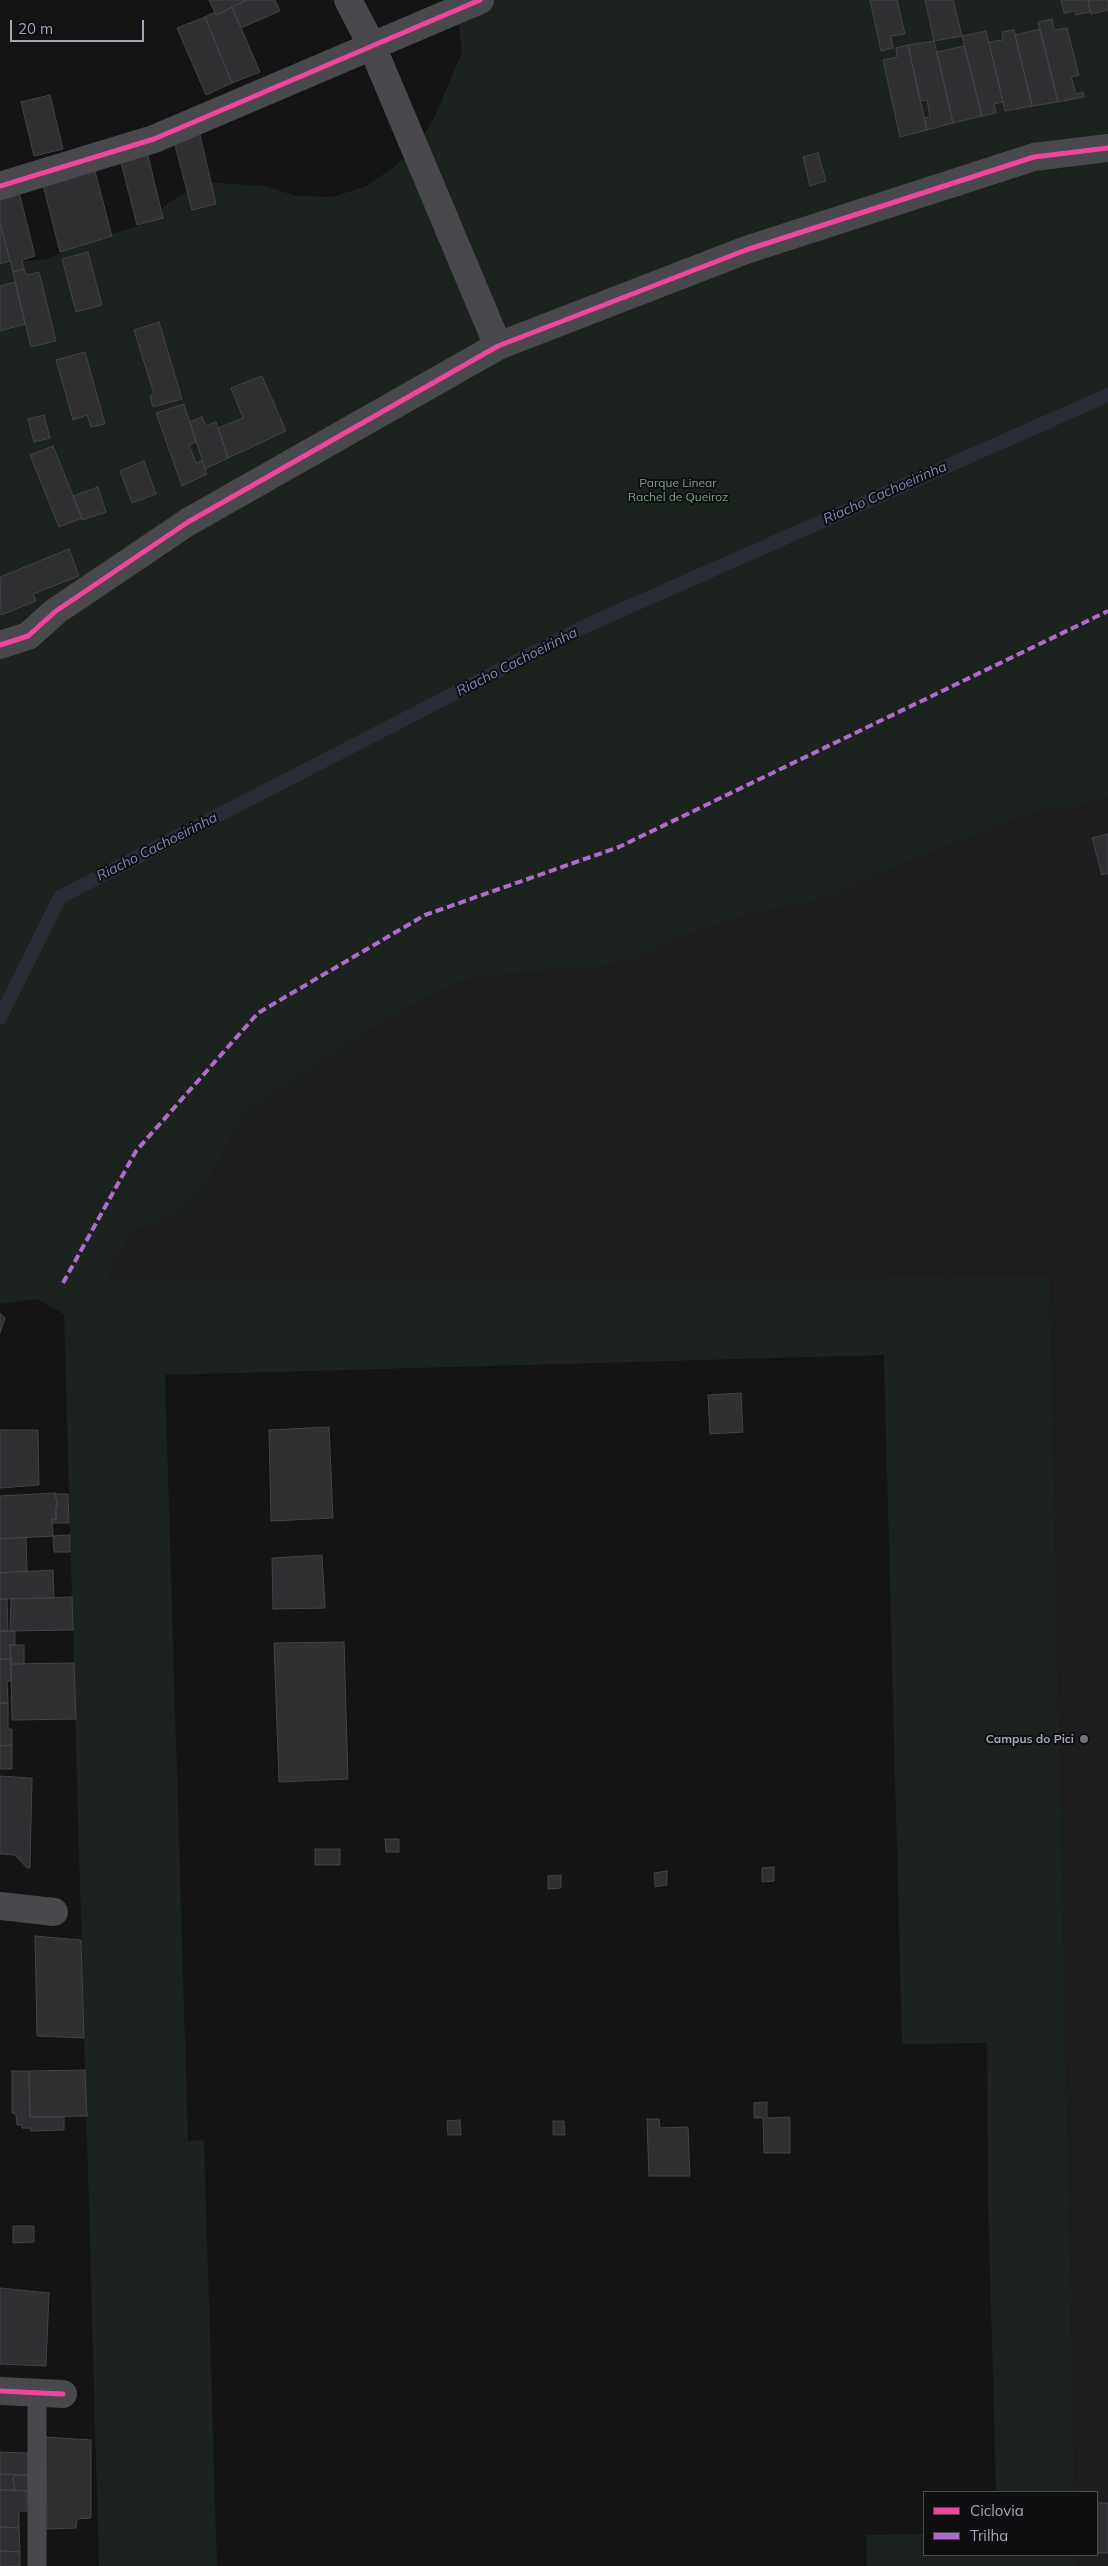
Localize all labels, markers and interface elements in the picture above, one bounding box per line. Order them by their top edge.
scale bar [12,10,146,42]
text: 20 m [18,19,53,38]
water label: Riacho Cachoeirinha [821,458,949,528]
park label: Parque Linear Rachel de Queiroz [628,476,728,504]
water label: Riacho Cachoeirinha [454,624,580,700]
water label: Riacho Cachoeirinha [94,809,220,885]
place label: Campus do Pici [986,1732,1074,1746]
marker: Campus do Pici [1078,1733,1090,1745]
legend [923,2491,1098,2556]
text: Ciclovia [970,2501,1024,2520]
text: Trilha [970,2526,1008,2545]

